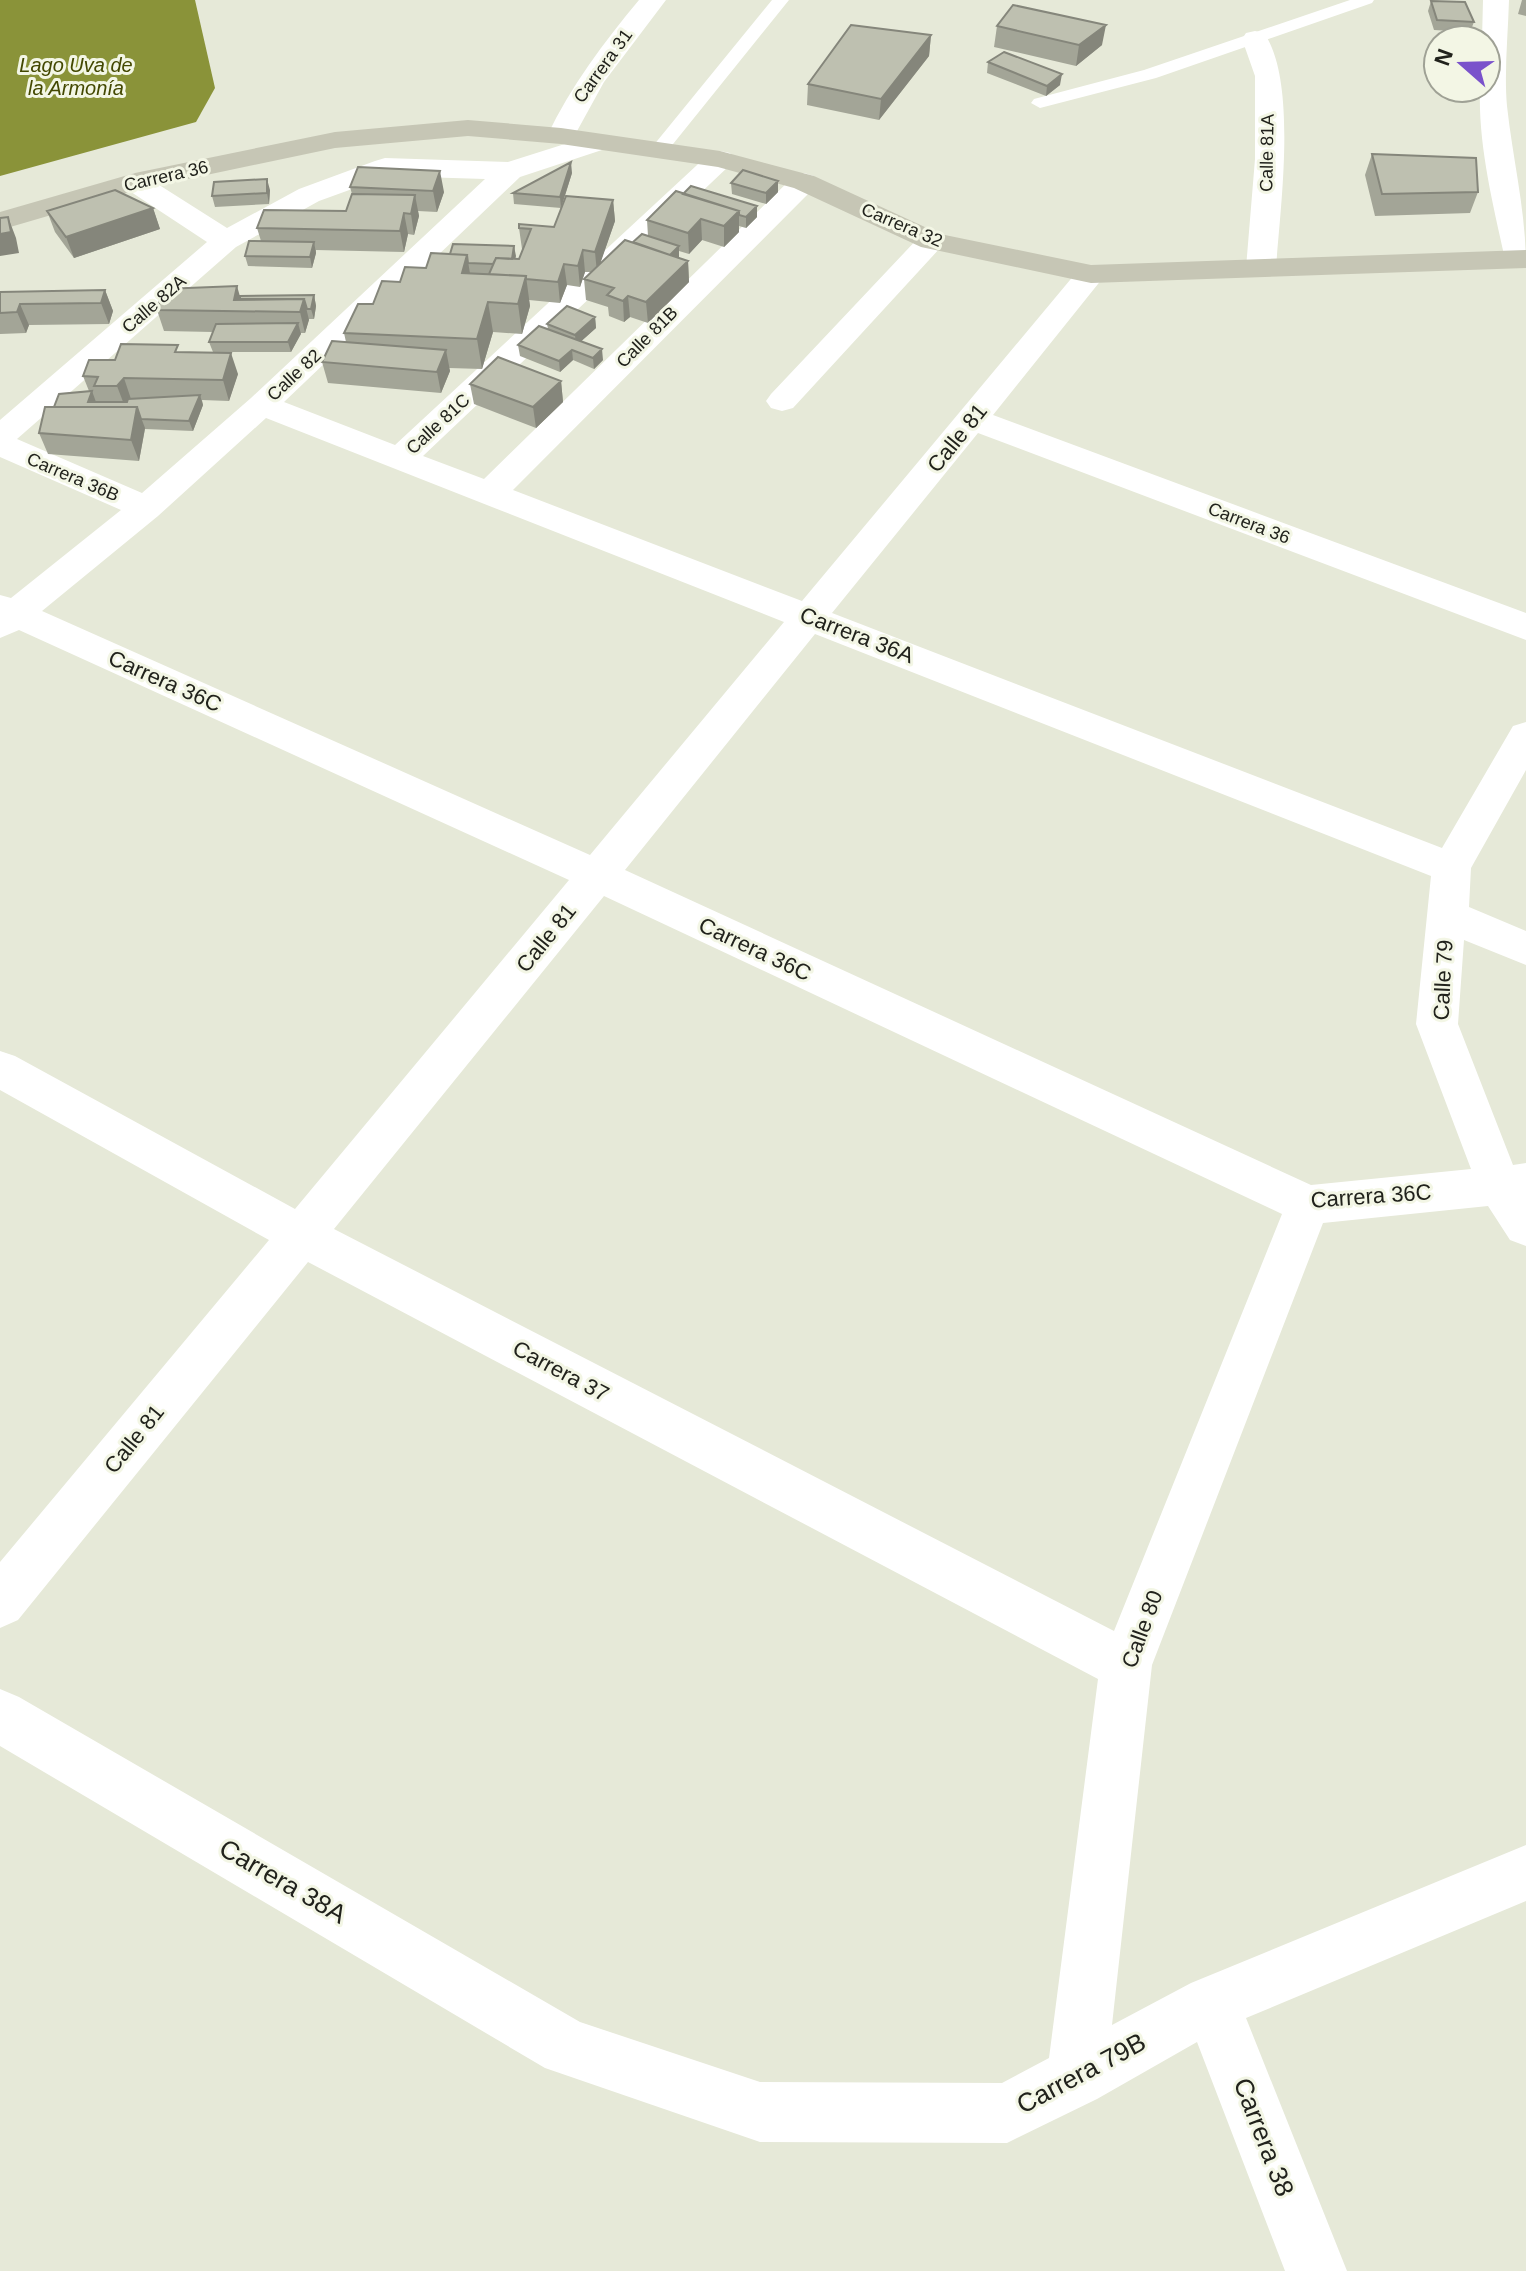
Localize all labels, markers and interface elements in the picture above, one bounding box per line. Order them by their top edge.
north arrow [1422,24,1502,104]
street label: Carrera 31 [570,25,636,107]
text: N [1429,46,1458,69]
water label: Lago Uva de la Armonía [19,54,133,99]
street label: Calle 81A [1256,114,1278,192]
street label: Carrera 36 [122,157,210,195]
street label: Carrera 32 [858,199,946,251]
street label: Calle 82A [118,271,190,337]
street label: Calle 81B [612,302,682,372]
street label: Calle 82 [263,345,325,405]
street label: Calle 81C [402,390,474,458]
street label: Calle 81 [922,399,992,477]
street label: Carrera 36B [24,449,122,505]
street label: Carrera 36 [1205,498,1293,548]
street label: Carrera 36A [797,602,918,668]
street label: Carrera 36C [105,645,225,717]
street label: Calle 81 [511,899,581,977]
street label: Carrera 36C [695,912,815,986]
street label: Calle 79 [1428,939,1458,1021]
street label: Carrera 36C [1310,1179,1432,1213]
street label: Carrera 37 [509,1335,613,1407]
street label: Calle 81 [99,1400,169,1478]
street label: Calle 80 [1116,1587,1168,1671]
street label: Carrera 38A [214,1833,352,1930]
street label: Carrera 79B [1011,2027,1151,2119]
street label: Carrera 38 [1228,2074,1300,2200]

